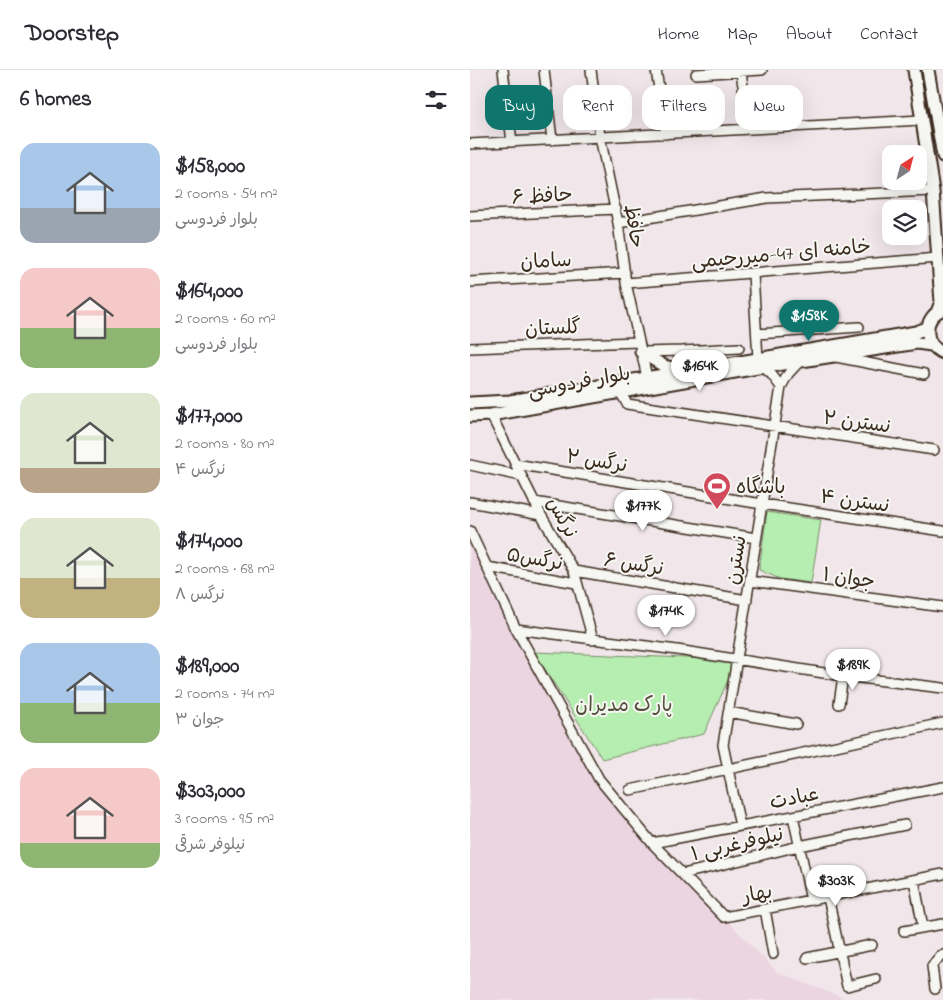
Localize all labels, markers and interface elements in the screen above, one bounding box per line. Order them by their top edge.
text: Doorstep [25,17,119,52]
text: Home [658,22,699,48]
text: Map [727,22,758,48]
text: About [786,22,832,48]
text: Contact [860,22,918,48]
text: 6 homes [20,85,92,115]
chip: Buy [485,85,553,130]
chip: Rent [563,85,632,130]
chip: Filters [642,85,725,130]
chip: New [735,85,803,130]
icon: filters [422,86,450,114]
north arrow [882,145,928,190]
map controls [882,145,927,245]
text: $158,000 [175,152,245,182]
icon: home [60,163,120,223]
street label: حافظ ۶ [511,181,573,214]
text: 2 rooms · 54 m² [175,182,277,206]
button: layers [882,200,927,245]
street label: حافظ [615,202,650,250]
text: بلوار فردوسی [175,208,258,232]
street label: خامنه ای 47-میررحیمی [690,233,872,278]
street label: سامان [520,247,572,278]
text: $164,000 [175,277,243,307]
icon: home [60,288,120,348]
pin: $158K [774,300,844,342]
text: $158K [790,304,828,328]
text: 2 rooms · 60 m² [175,307,276,331]
street label: گلستان [525,314,582,345]
text: بلوار فردوسی [175,333,258,357]
pin: $164K [665,350,735,392]
text: $164K [682,354,718,378]
street label: بلوار فردوسی [526,360,633,407]
text: $177,000 [175,402,243,432]
street label: نسترن ۲ [821,404,892,443]
icon: home [60,413,120,473]
text: 2 rooms · 80 m² [175,432,275,456]
street label: نرگس ۲ [564,443,629,482]
text: نرگس ۴ [175,458,225,482]
sports icon: باشگاه [702,471,732,510]
place label: باشگاه [736,474,786,503]
street label: نسترن ۴ [818,483,891,522]
pin: $177K [608,490,678,532]
street label: نرگس [538,492,584,544]
text: $177K [625,494,661,518]
text: $174,000 [175,527,243,557]
street label: نسترن [719,534,756,587]
icon: home [60,538,120,598]
street label: نرگس۵ [504,541,565,580]
street label: نرگس ۶ [602,546,666,584]
text: 2 rooms · 68 m² [175,557,275,581]
street label: جوان ۱ [821,561,877,598]
text: نرگس ۸ [175,583,225,607]
pin: $174K [631,594,701,637]
text: $174K [648,599,684,623]
pin: $189K [818,648,888,691]
text: $189,000 [175,652,239,682]
text: $189K [836,653,870,677]
icon: home [60,663,120,723]
text: 2 rooms · 74 m² [175,682,275,706]
park label: پارک مدیران [575,692,673,721]
text: جوان ۳ [175,708,224,732]
text: $303,000 [175,777,245,807]
street label: عبادت [767,780,822,818]
icon: home [60,788,120,848]
text: 3 rooms · 95 m² [175,807,274,831]
street label: نیلوفرغربی ۱ [688,821,787,870]
text: نیلوفر شرقی [175,833,245,857]
pin: $303K [801,864,871,907]
text: $303K [817,869,855,893]
street label: بهار [738,878,775,913]

